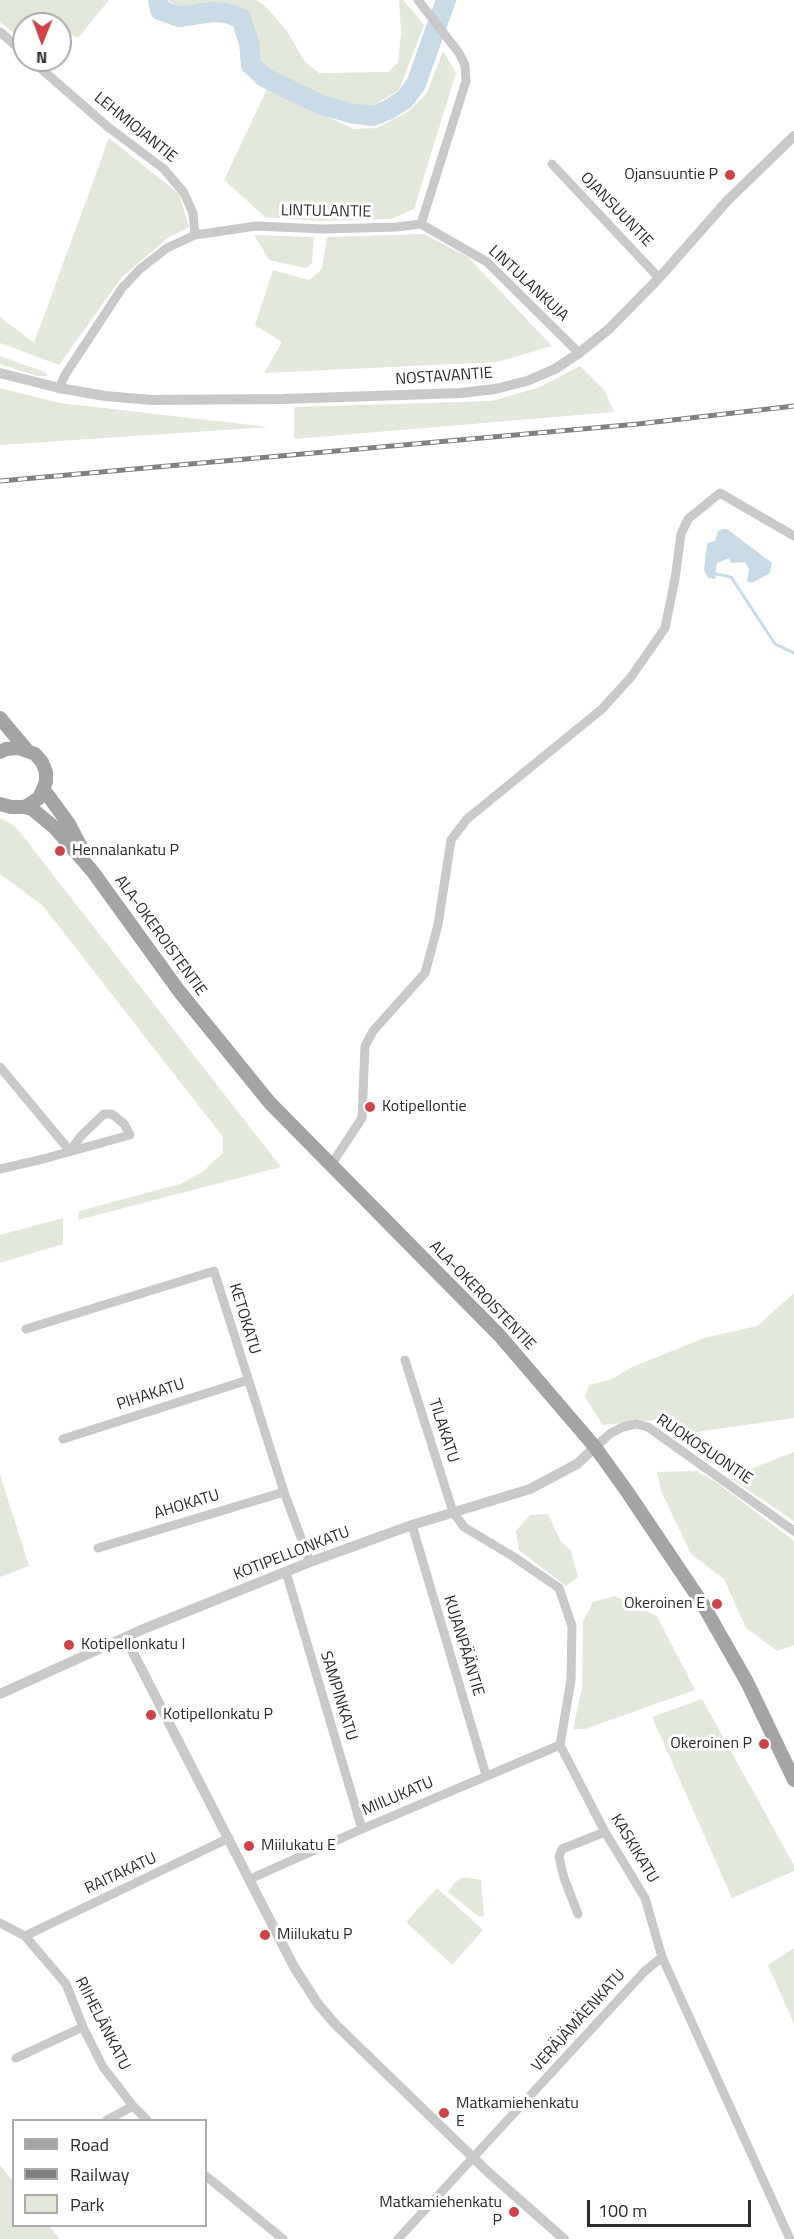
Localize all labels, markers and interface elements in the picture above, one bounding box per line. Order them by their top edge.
north arrow [12,12,72,72]
text: N [36,46,47,70]
street label: LEHMIOJANTIE [90,89,180,167]
place label: Ojansuuntie P [624,165,718,185]
marker: Ojansuuntie P [723,168,737,182]
street label: OJANSUUNTIE [576,169,656,251]
street label: LINTULANTIE [281,202,371,222]
street label: LINTULANKUJA [484,242,572,326]
street label: NOSTAVANTIE [395,364,493,390]
place label: Hennalankatu P [72,841,179,861]
marker: Hennalankatu P [53,844,67,858]
street label: ALA-OKEROISTENTIE [110,872,210,1000]
place label: Kotipellontie [382,1097,466,1117]
marker: Kotipellontie [363,1100,377,1114]
street label: ALA-OKEROISTENTIE [425,1237,539,1355]
street label: KETOKATU [224,1281,264,1357]
street label: PIHAKATU [115,1375,187,1415]
street label: TILAKATU [424,1397,462,1465]
street label: RUOKOSUONTIE [652,1411,756,1489]
street label: AHOKATU [152,1486,222,1524]
street label: KOTIPELLONKATU [231,1523,353,1585]
street label: KUJANPÄÄNTIE [439,1593,487,1699]
place label: Okeroinen E [624,1594,705,1614]
marker: Okeroinen E [710,1597,724,1611]
place label: Kotipellonkatu I [81,1635,186,1655]
marker: Kotipellonkatu I [62,1638,76,1652]
street label: SAMPINKATU [315,1649,361,1743]
place label: Kotipellonkatu P [163,1705,273,1725]
marker: Kotipellonkatu P [144,1708,158,1722]
place label: Okeroinen P [670,1734,752,1754]
marker: Okeroinen P [757,1737,771,1751]
street label: MIILUKATU [359,1773,437,1821]
street label: KASKIKATU [606,1811,662,1887]
place label: Miilukatu E [261,1836,336,1856]
marker: Miilukatu E [242,1839,256,1853]
street label: RAITAKATU [82,1849,160,1899]
place label: Miilukatu P [277,1925,352,1945]
marker: Miilukatu P [258,1928,272,1942]
street label: VERÄJÄMÄENKATU [528,1966,630,2076]
street label: RIIHELÄNKATU [70,1974,134,2074]
place label: Matkamiehenkatu E [456,2094,579,2132]
marker: Matkamiehenkatu E [437,2106,451,2120]
legend [12,2119,207,2227]
text: Road [70,2131,109,2158]
text: Railway [70,2161,129,2188]
scale bar [590,2188,754,2226]
text: Park [70,2191,104,2218]
place label: Matkamiehenkatu P [379,2193,502,2231]
text: 100 m [598,2197,647,2224]
marker: Matkamiehenkatu P [507,2205,521,2219]

